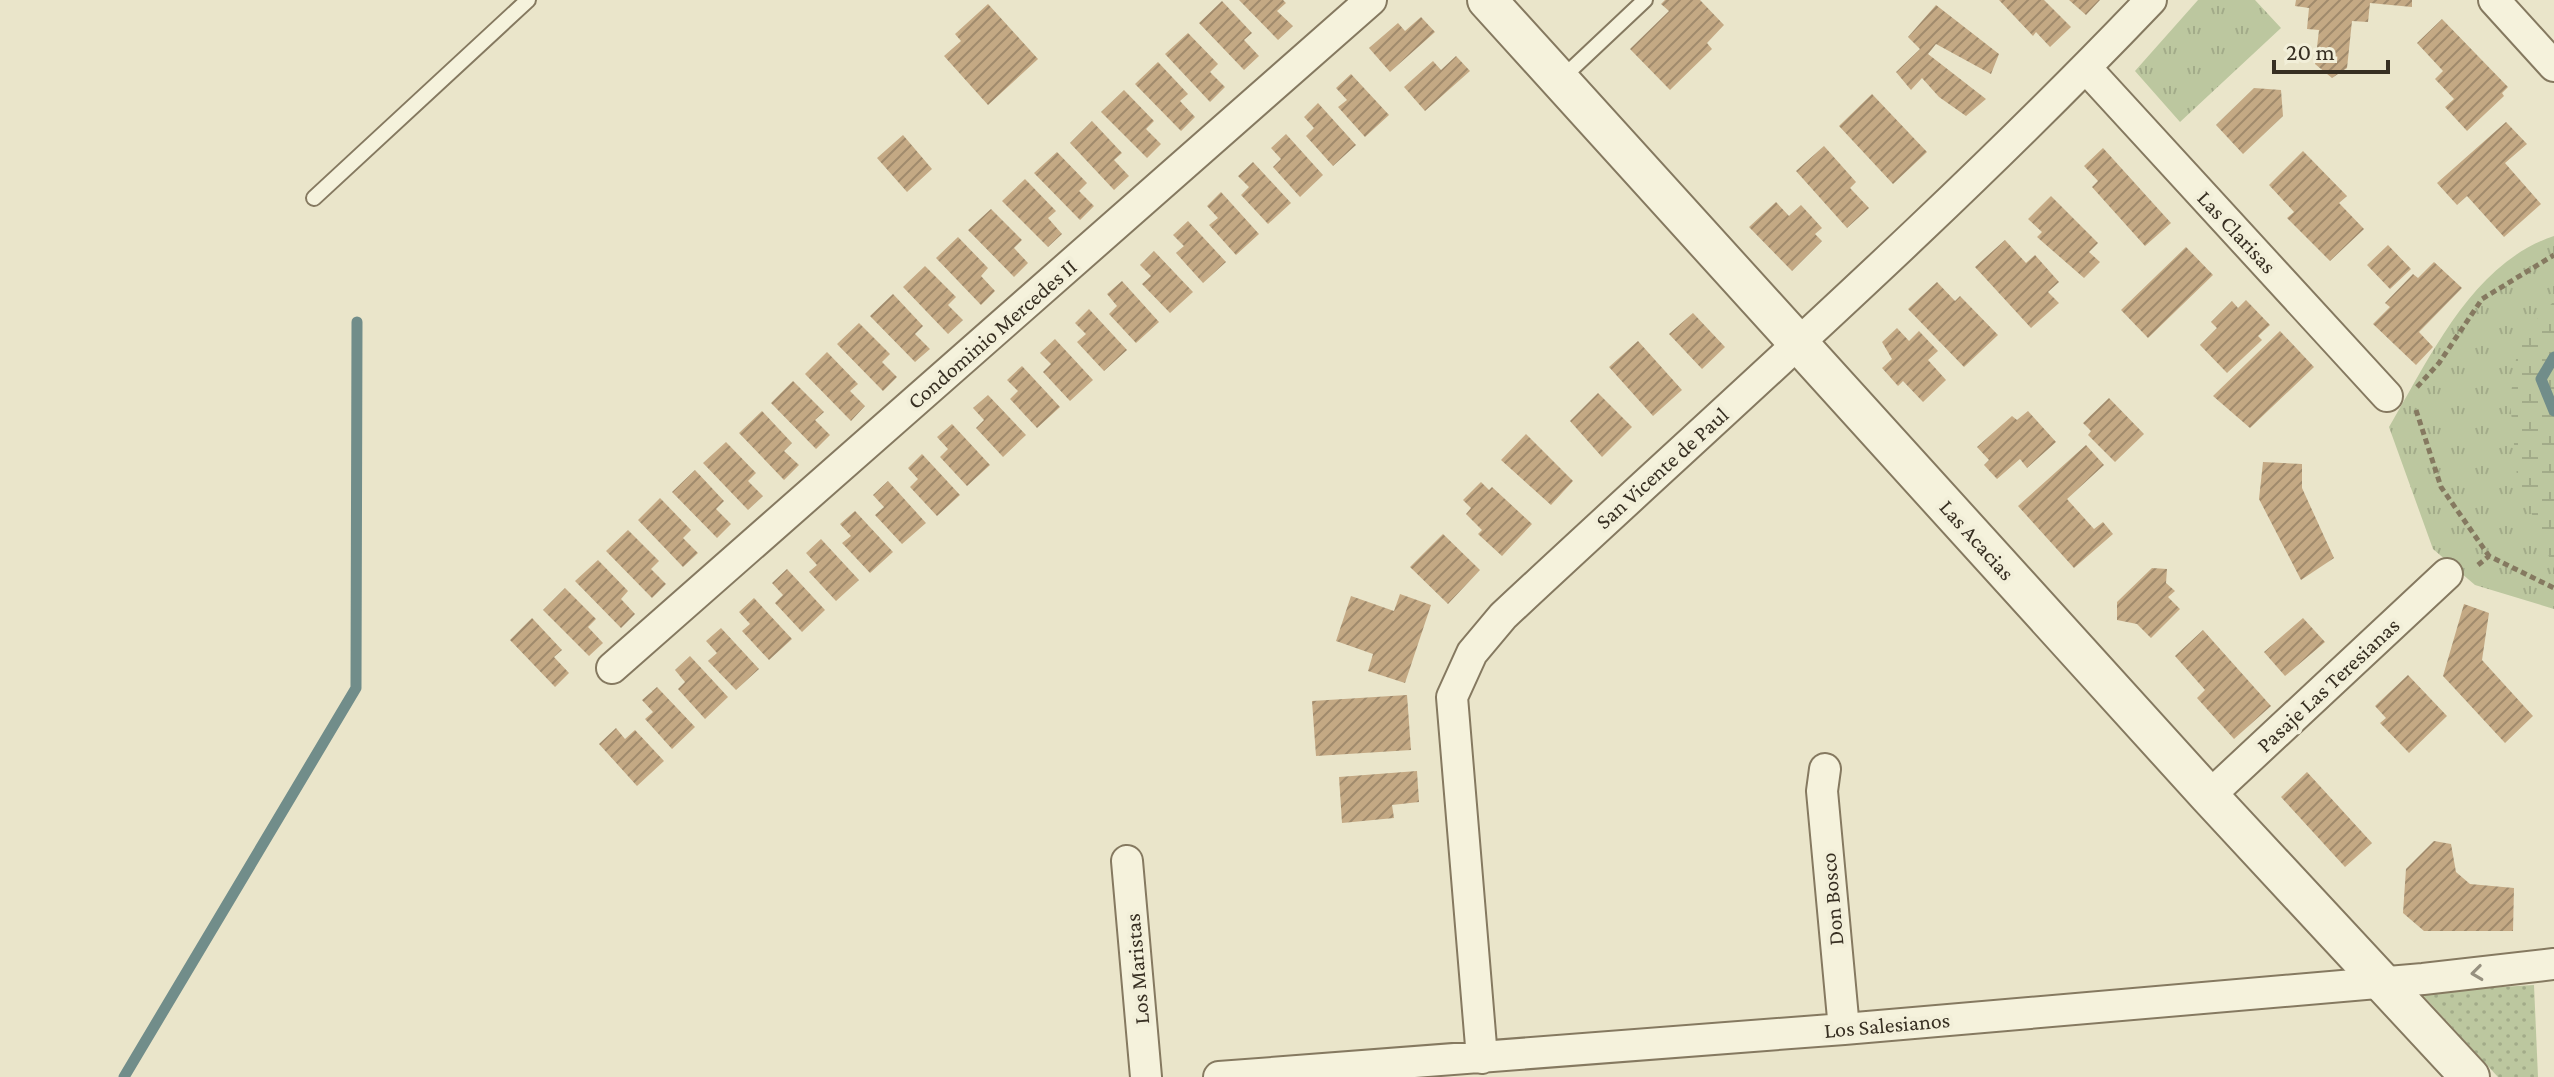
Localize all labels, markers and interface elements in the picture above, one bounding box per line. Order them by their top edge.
scale bar [2274,24,2388,74]
text: 20 m [2286,38,2335,65]
street label: Las Clarisas [2192,185,2282,279]
street label: Condominio Mercedes II [902,254,1082,414]
street label: San Vicente de Paul [1591,402,1734,534]
street label: Las Acacias [1934,495,2020,585]
street label: Pasaje Las Teresianas [2252,613,2404,757]
street label: Don Bosco [1815,851,1849,946]
street label: Los Maristas [1120,912,1154,1026]
one-way arrow [2470,964,2483,981]
street label: Los Salesianos [1823,1007,1951,1043]

